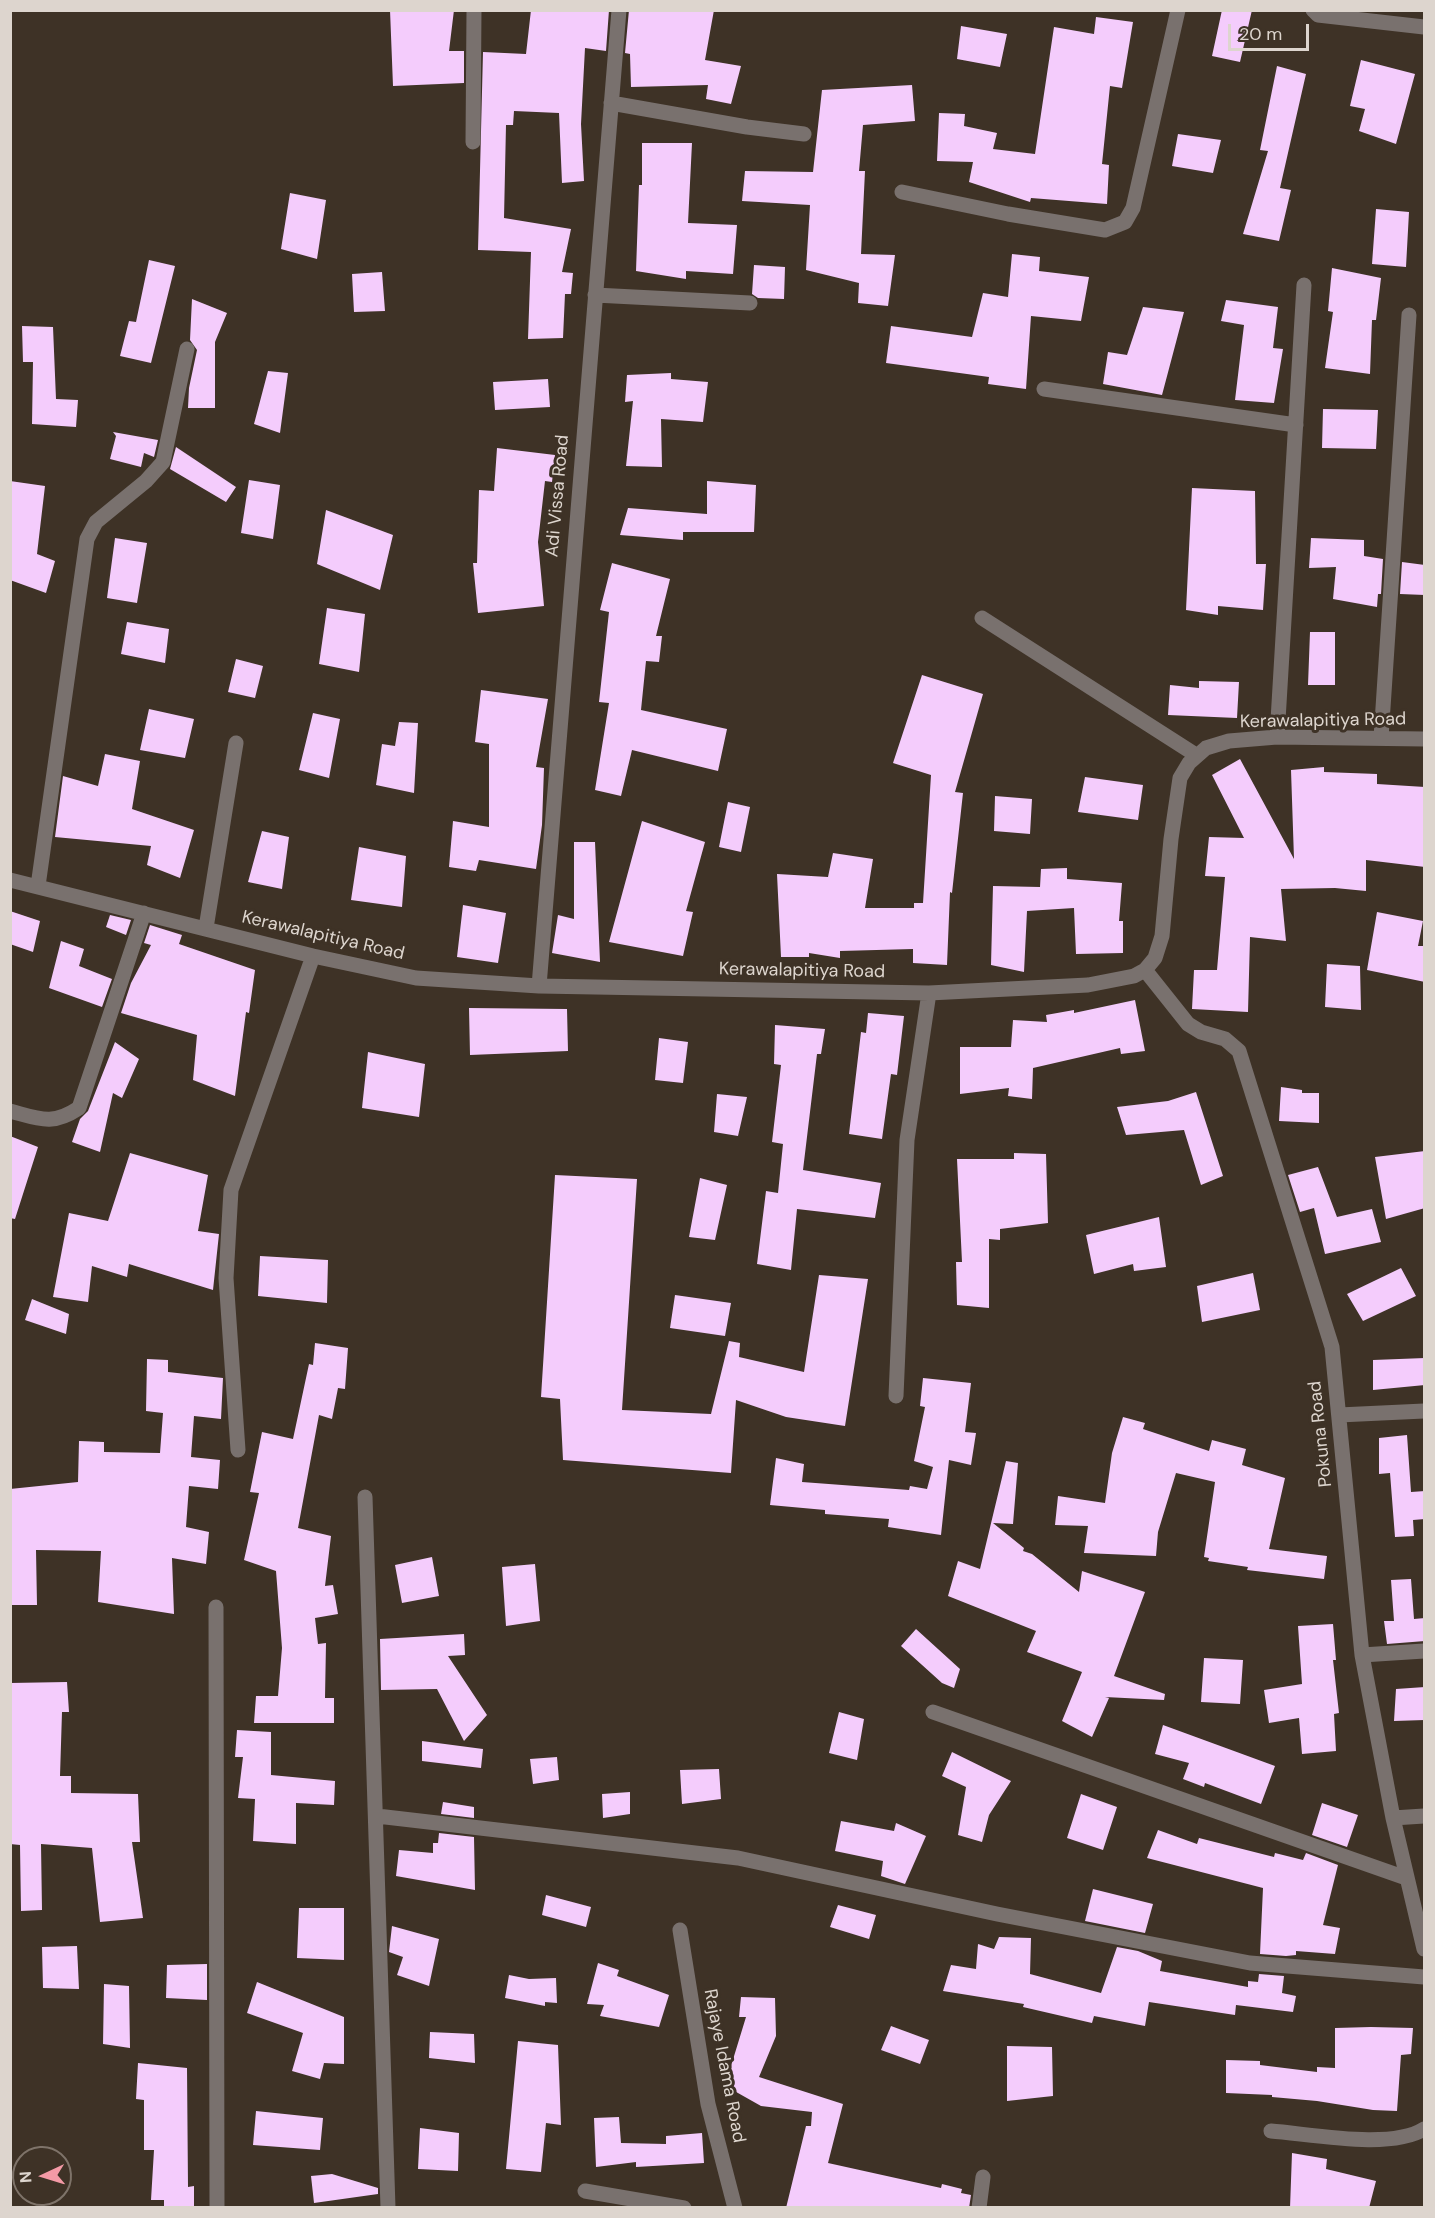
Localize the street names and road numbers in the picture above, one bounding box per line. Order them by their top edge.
street label: Adi Vissa Road [542,434,574,558]
street label: Kerawalapitiya Road [1240,709,1406,733]
street label: Kerawalapitiya Road [240,907,406,965]
street label: Kerawalapitiya Road [719,959,885,983]
street label: Pokuna Road [1305,1380,1337,1488]
street label: Rajaye Idama Road [699,1987,749,2145]

